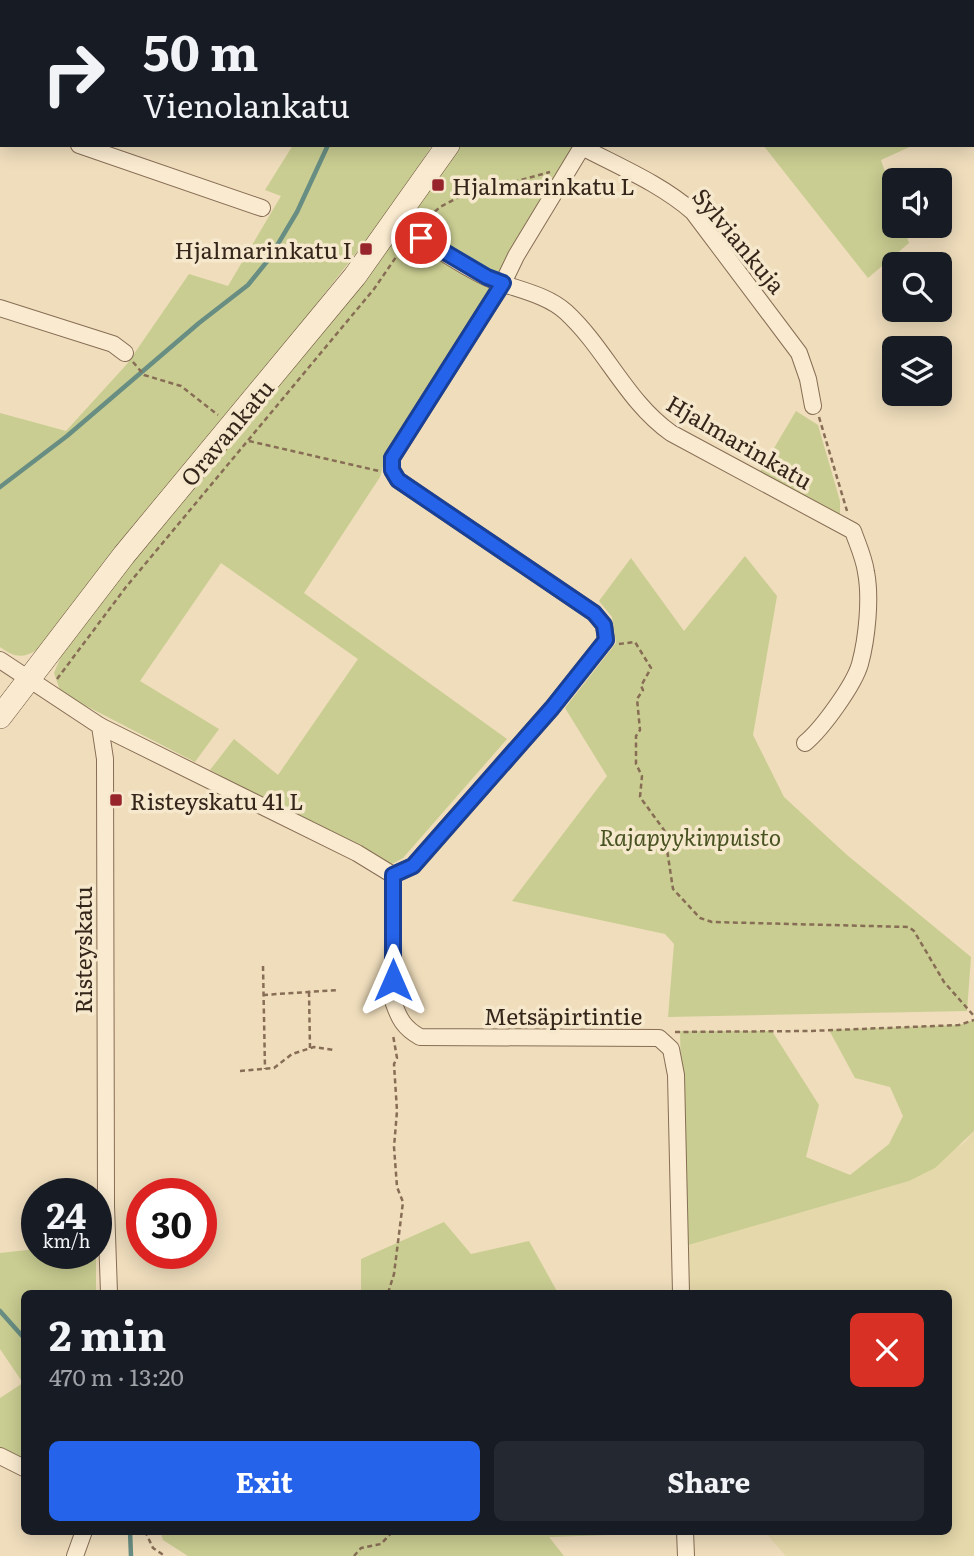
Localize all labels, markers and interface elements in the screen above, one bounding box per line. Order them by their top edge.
text: 50 m [143,13,259,86]
icon: right [28,28,119,119]
text: Vienolankatu [143,80,350,128]
place label: Hjalmarinkatu L [452,168,635,202]
map controls [882,168,952,406]
button: sound [882,168,952,238]
marker: Hjalmarinkatu L [430,177,446,193]
street label: Sylviankuja [686,180,795,301]
pin [391,208,451,268]
icon: arrive [402,219,440,257]
place label: Hjalmarinkatu I [174,232,352,266]
marker: Hjalmarinkatu I [358,241,374,257]
button: search [882,252,952,322]
button: layers [882,336,952,406]
street label: Oravankatu [171,371,281,493]
street label: Hjalmarinkatu [661,385,819,497]
place label: Risteyskatu 41 L [130,783,304,817]
marker: Risteyskatu 41 L [108,792,124,808]
park label: Rajapyykinpuisto [599,819,781,853]
street label: Risteyskatu [65,886,99,1014]
position arrow [356,943,430,1017]
street label: Metsäpirtintie [484,998,642,1032]
speed limit sign: 30 [126,1178,217,1269]
text: 24 [47,1188,86,1240]
text: km/h [43,1227,90,1254]
text: 2 min [49,1302,166,1364]
button: close [850,1313,924,1387]
text: 470 m · 13:20 [49,1359,184,1393]
button: Exit [49,1441,480,1521]
button: Share [494,1441,924,1521]

